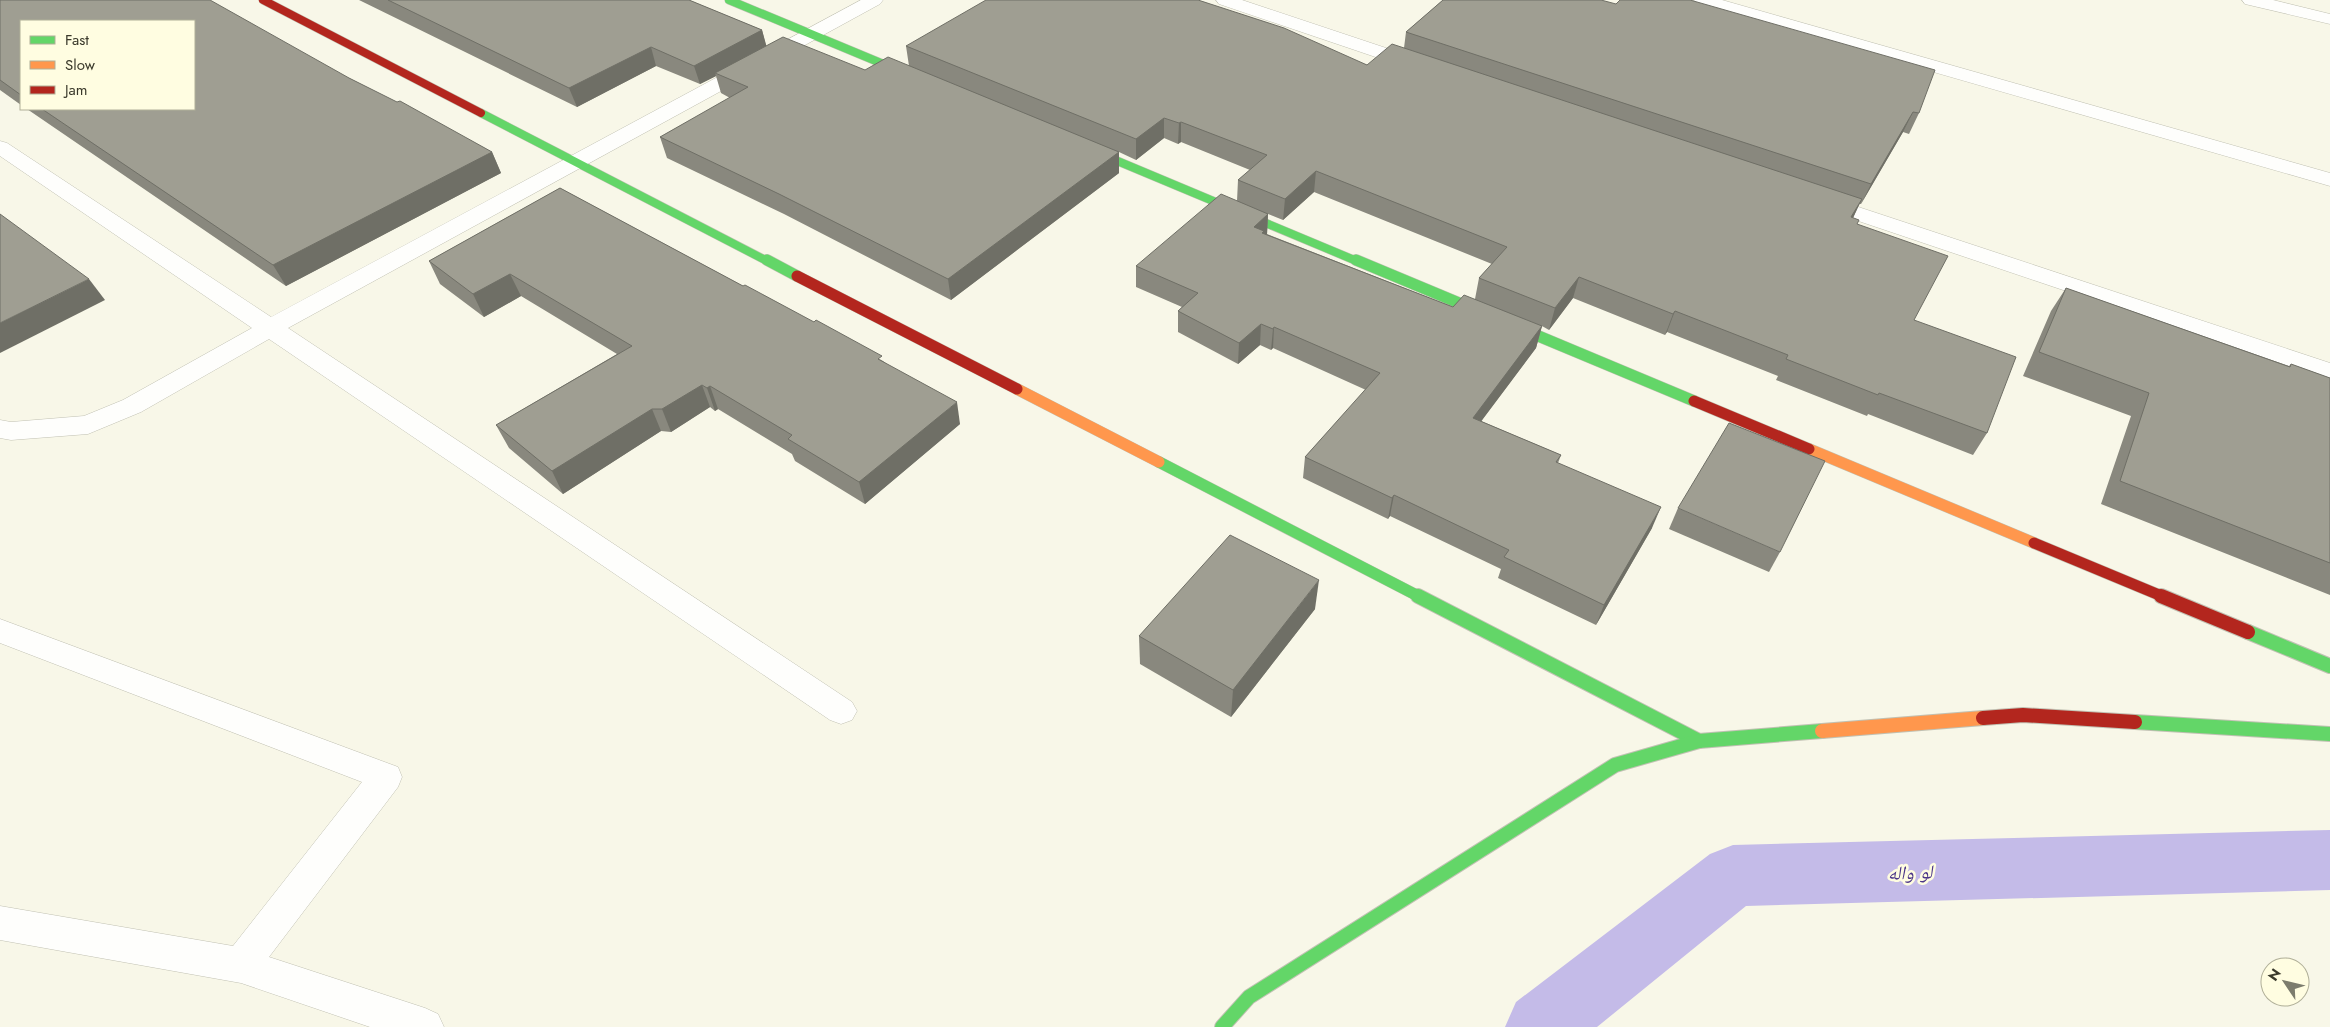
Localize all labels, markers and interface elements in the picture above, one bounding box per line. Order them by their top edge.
legend [20,20,195,110]
text: Fast [65,29,89,51]
text: Slow [65,54,96,76]
text: Jam [63,79,88,101]
water label: لو واله [1887,858,1935,887]
north arrow [2260,957,2310,1007]
text: N [2263,964,2286,985]

